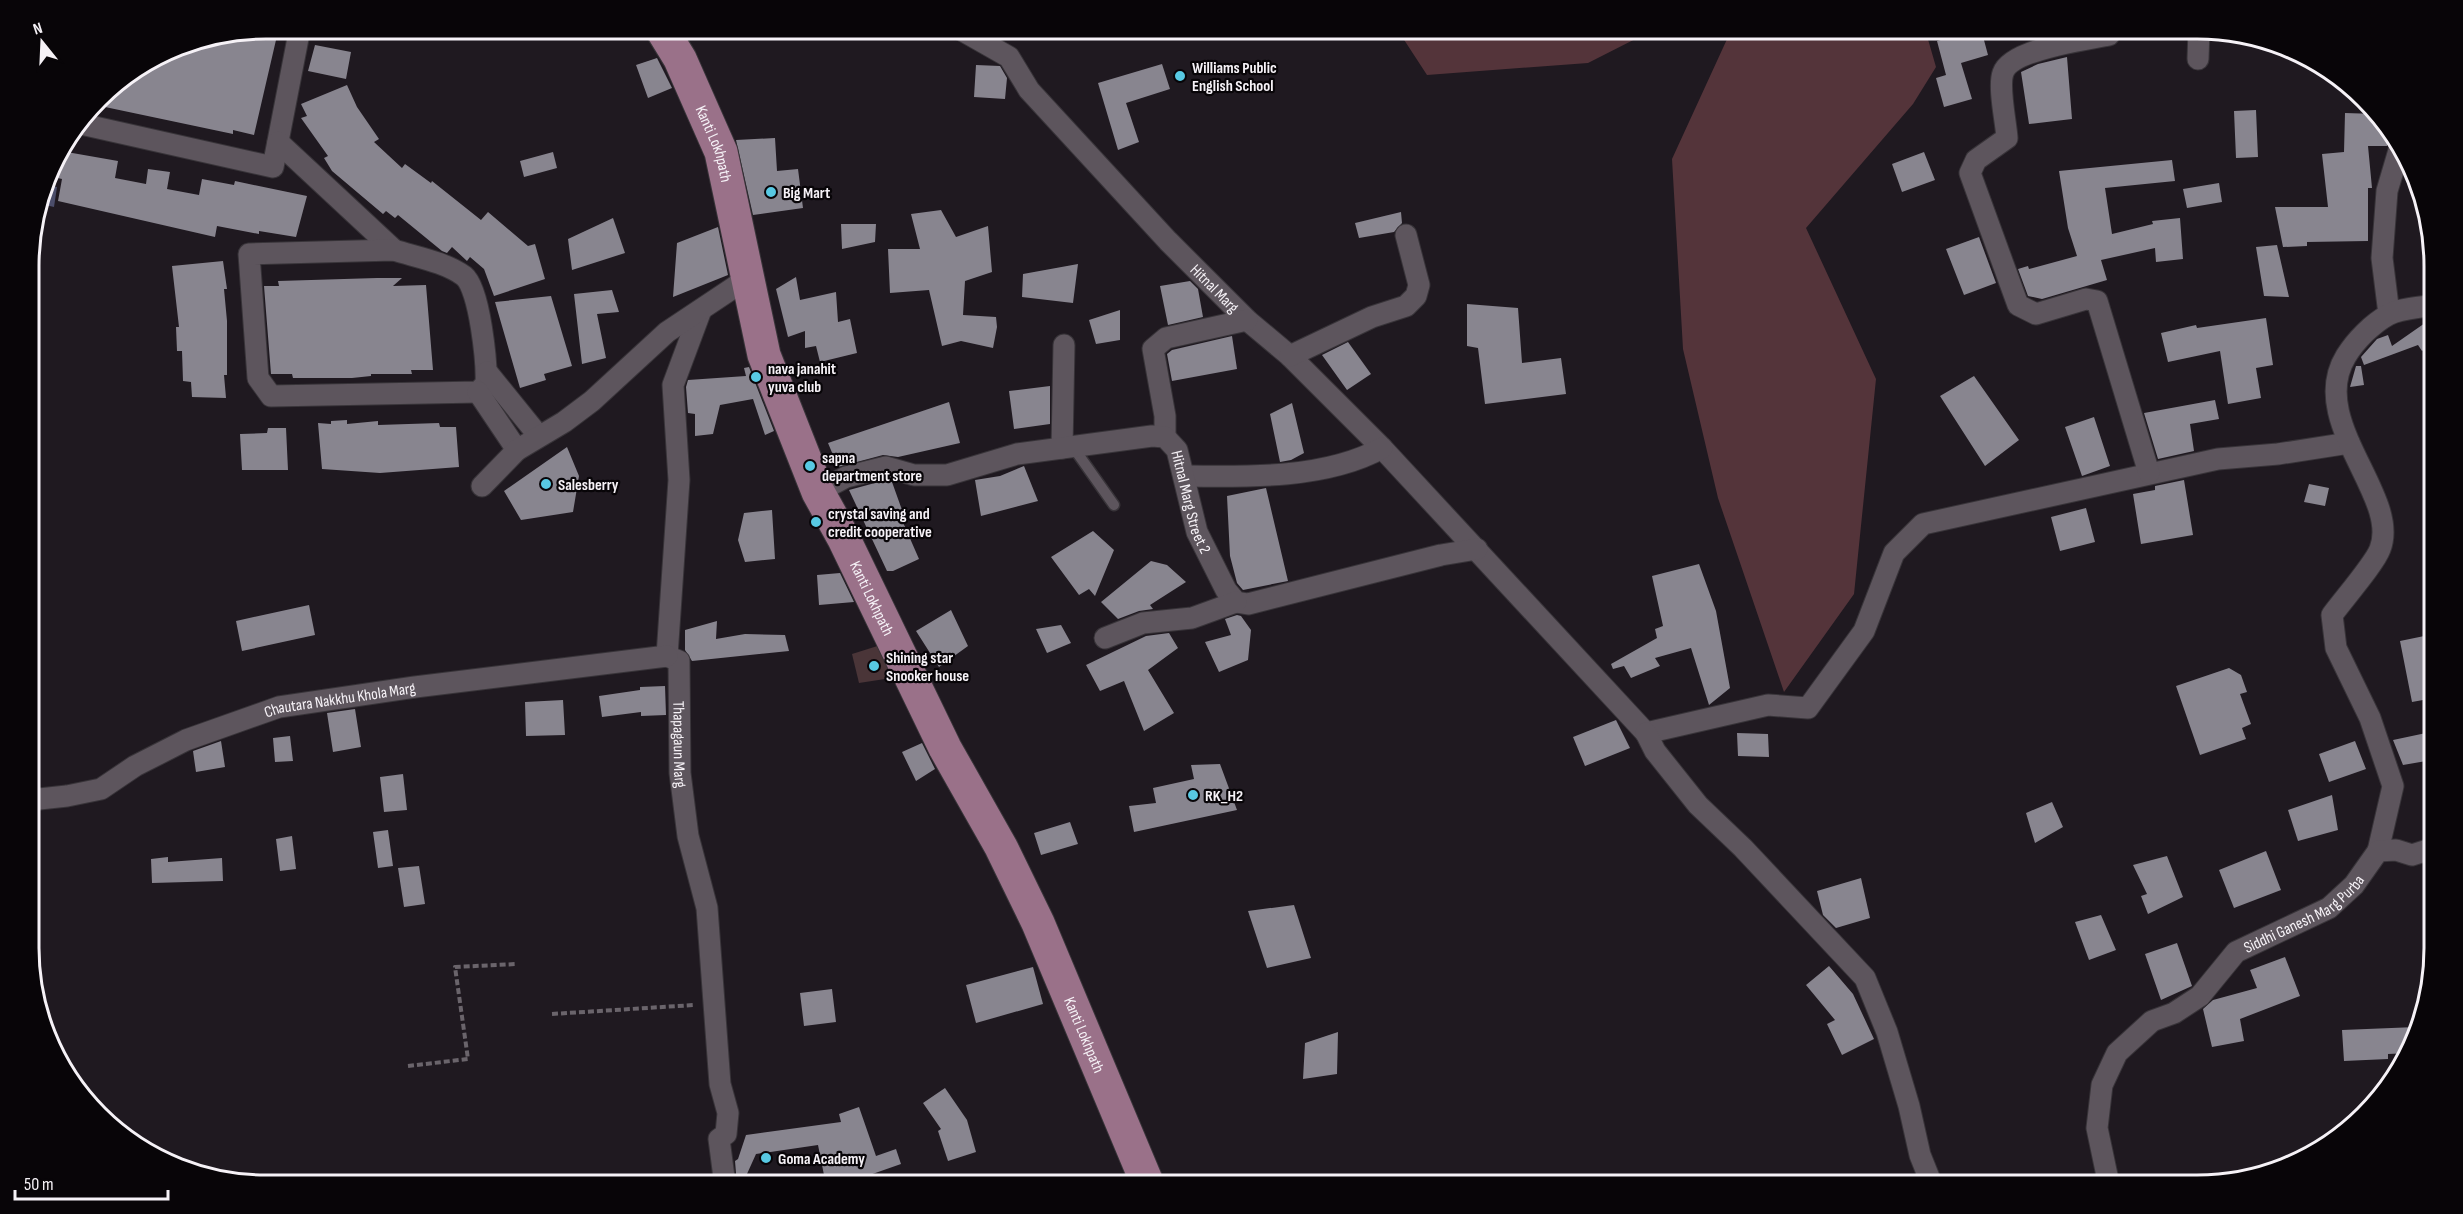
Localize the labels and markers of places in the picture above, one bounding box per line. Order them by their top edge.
place label: Williams Public English School [1192,59,1277,96]
marker: Williams Public English School [1173,69,1187,83]
place label: Big Mart [783,184,830,203]
marker: Big Mart [764,185,778,199]
place label: nava janahit yuva club [768,360,836,397]
marker: nava janahit yuva club [749,370,763,384]
place label: sapna department store [822,449,922,486]
marker: sapna department store [803,459,817,473]
place label: Salesberry [558,476,619,495]
marker: Salesberry [539,477,553,491]
place label: crystal saving and credit cooperative [828,505,932,542]
marker: crystal saving and credit cooperative [809,515,823,529]
place label: Shining star Snooker house [886,649,969,686]
marker: Shining star Snooker house [867,659,881,673]
place label: RK_H2 [1205,787,1243,806]
marker: RK_H2 [1186,788,1200,802]
place label: Goma Academy [778,1150,865,1169]
marker: Goma Academy [759,1151,773,1165]

